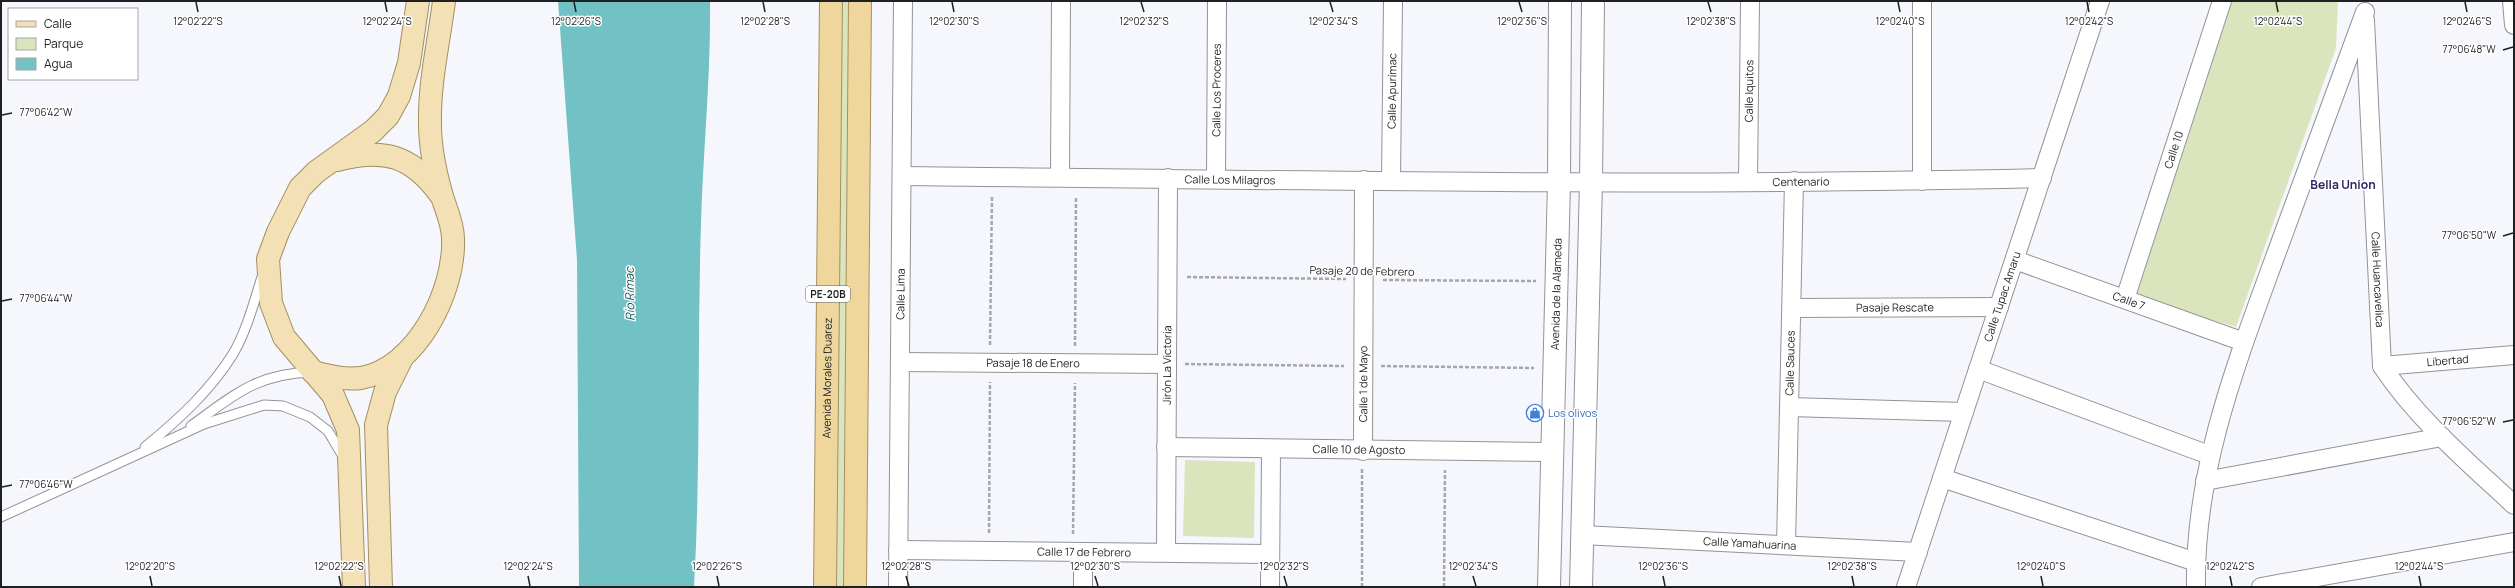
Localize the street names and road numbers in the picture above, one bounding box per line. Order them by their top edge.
street label: Calle Los Proceres [1208,43,1224,137]
street label: Calle Apurímac [1384,53,1399,129]
street label: Calle Iquitos [1741,59,1756,122]
street label: Calle 10 [2160,129,2186,170]
street label: Calle Los Milagros [1184,171,1276,187]
street label: Centenario [1772,173,1830,189]
street label: Calle Huancavelica [2368,232,2388,328]
street label: Avenida de la Alameda [1547,238,1565,350]
street label: Calle Tupac Amaru [1980,249,2024,343]
street label: Pasaje 20 de Febrero [1309,262,1415,279]
street label: Calle Lima [892,268,908,320]
road number: PE-20B [806,286,850,302]
street label: Calle 7 [2111,288,2147,313]
street label: Pasaje Rescate [1856,299,1934,315]
street label: Avenida Morales Duarez [819,317,835,439]
street label: Jirón La Victoria [1159,325,1174,405]
street label: Calle Sauces [1781,330,1798,396]
street label: Calle 1 de Mayo [1355,345,1370,422]
street label: Libertad [2426,351,2469,369]
street label: Pasaje 18 de Enero [986,355,1080,370]
street label: Calle 10 de Agosto [1313,441,1406,457]
street label: Calle Yamahuarina [1703,533,1797,553]
street label: Calle 17 de Febrero [1037,543,1132,560]

